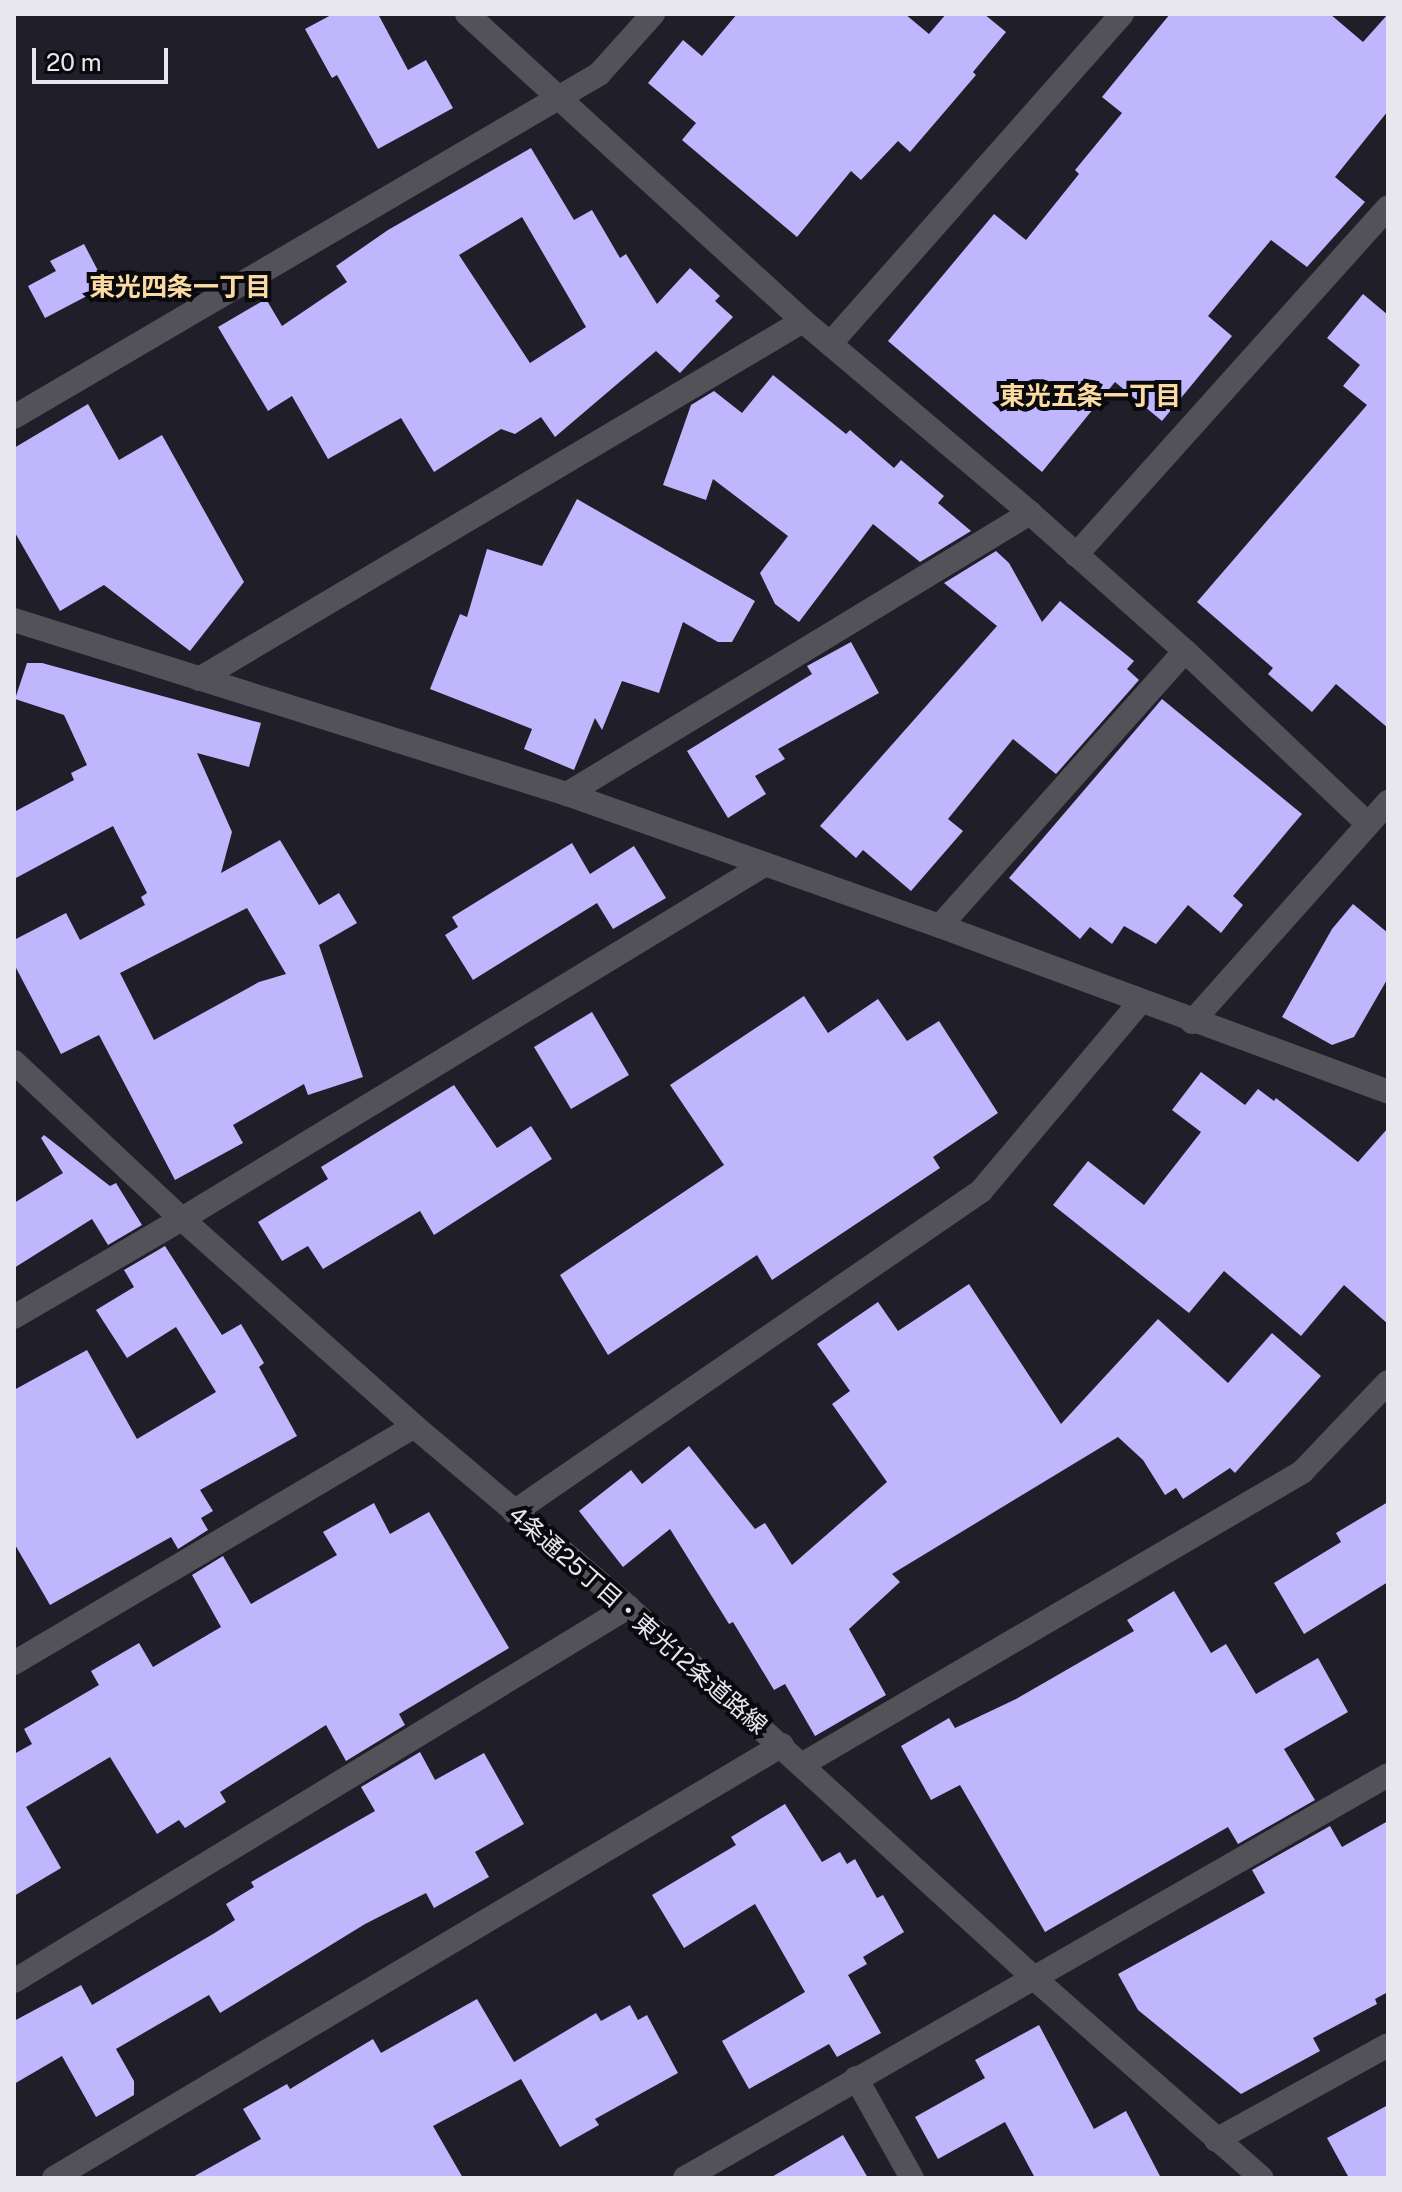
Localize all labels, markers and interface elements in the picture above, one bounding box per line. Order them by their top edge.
scale bar [36,32,172,82]
text: 20 m [46,48,102,76]
district label: 東光四条一丁目 [89,271,271,303]
district label: 東光五条一丁目 [999,380,1181,412]
street label: 4条通25丁目・東光12条道路線 [503,1500,773,1740]

